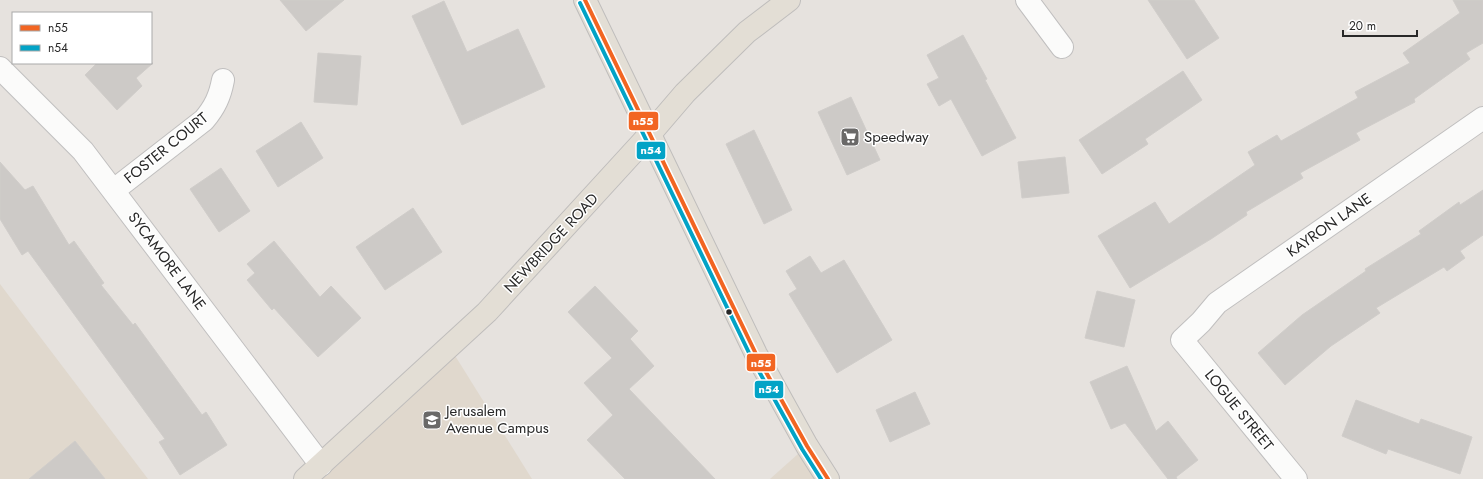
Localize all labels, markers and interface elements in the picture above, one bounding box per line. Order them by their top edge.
legend [12,12,152,64]
scale bar [1343,12,1417,38]
text: 20 m [1349,17,1376,35]
text: n55 [48,19,68,37]
text: n54 [48,39,68,57]
street label: FOSTER COURT [119,107,213,189]
line badge: n55 [628,111,659,131]
text: n55 [633,113,653,129]
supermarket icon: Speedway [839,126,861,148]
place label: Speedway [864,126,929,148]
line badge: n54 [636,141,666,160]
text: n54 [640,142,662,158]
street label: NEWBRIDGE ROAD [499,188,603,298]
street label: KAYRON LANE [1282,188,1376,262]
street label: SYCAMORE LANE [123,207,211,315]
unlabelled marker [724,307,734,317]
line badge: n55 [746,353,776,372]
text: n55 [751,355,771,371]
street label: LOGUE STREET [1199,365,1279,455]
line badge: n54 [754,380,784,399]
text: n54 [758,381,780,397]
place label: Jerusalem Avenue Campus [444,400,549,439]
school or university icon: Jerusalem Avenue Campus [421,409,443,431]

